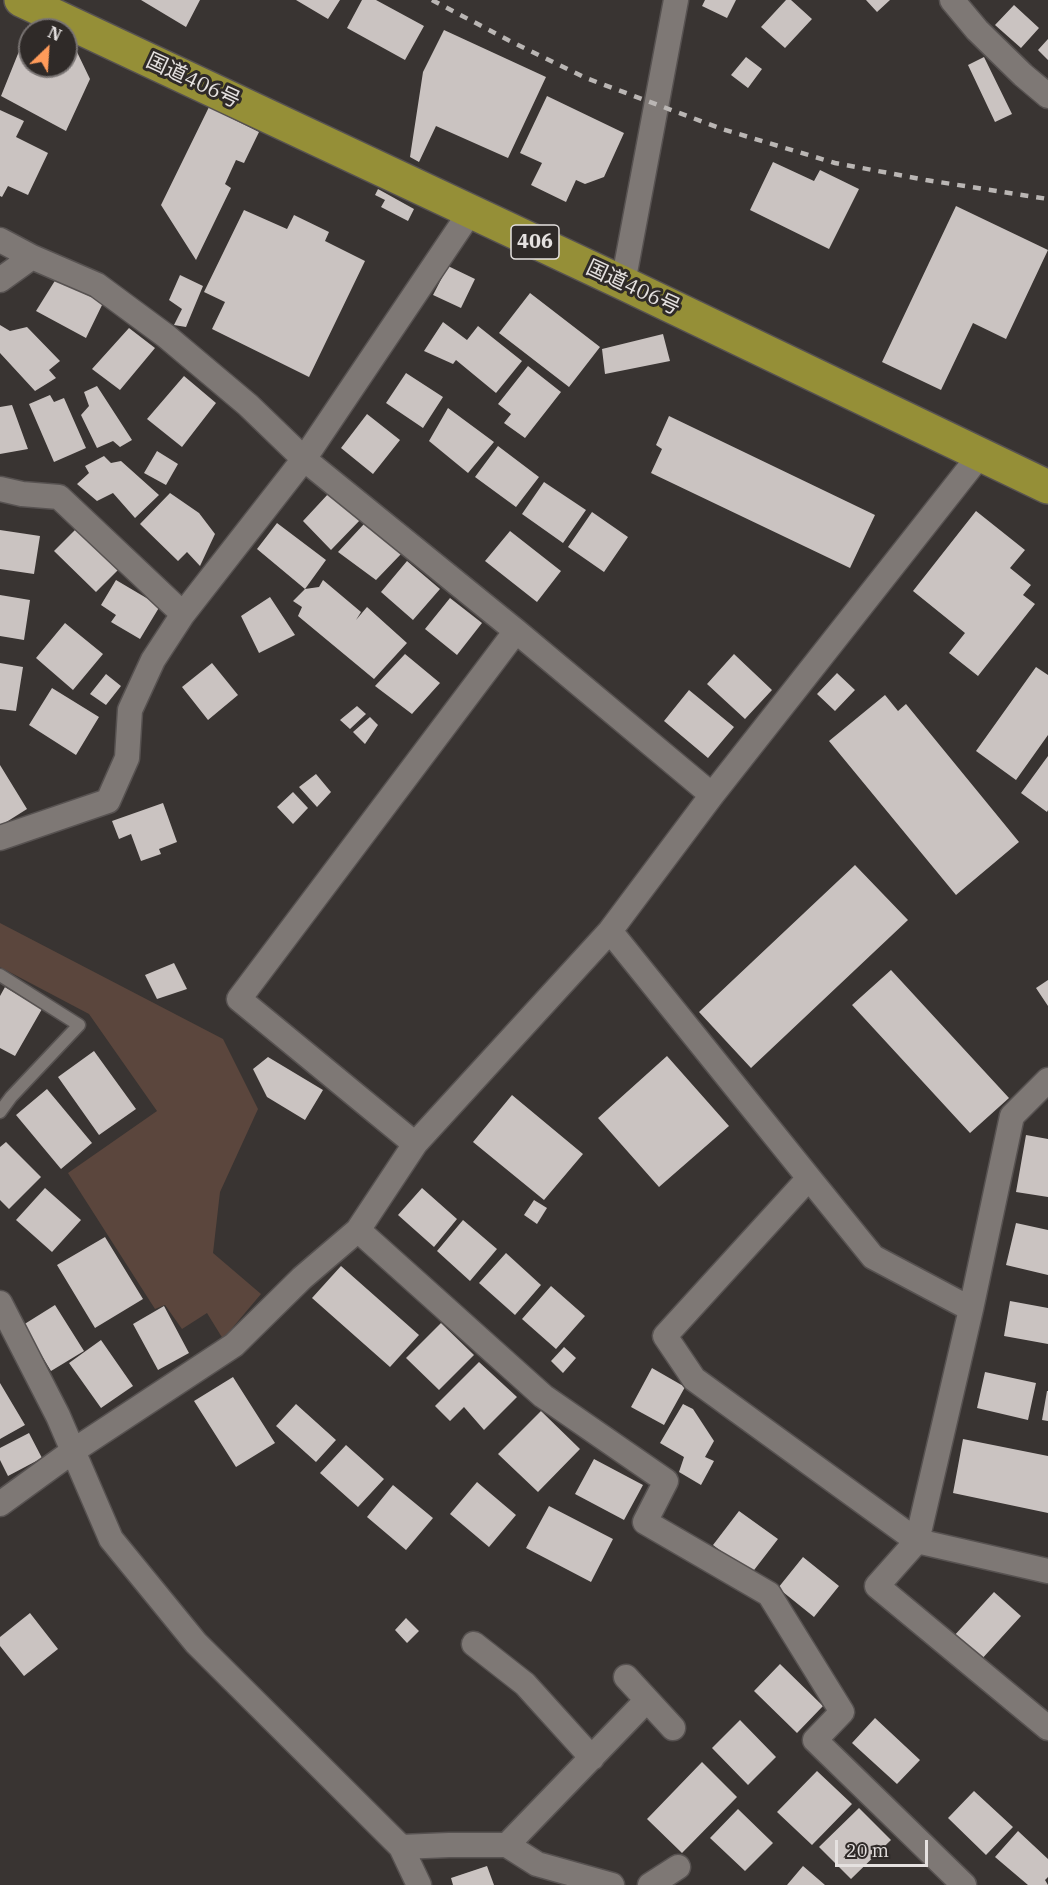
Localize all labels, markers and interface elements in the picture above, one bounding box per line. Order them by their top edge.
north arrow [18,18,78,78]
text: N [45,22,65,45]
street label: 国道406号 [142,48,244,114]
road number: 406 [511,225,559,259]
street label: 国道406号 [582,255,684,321]
scale bar [838,1828,931,1866]
text: 20 m [846,1839,889,1862]

